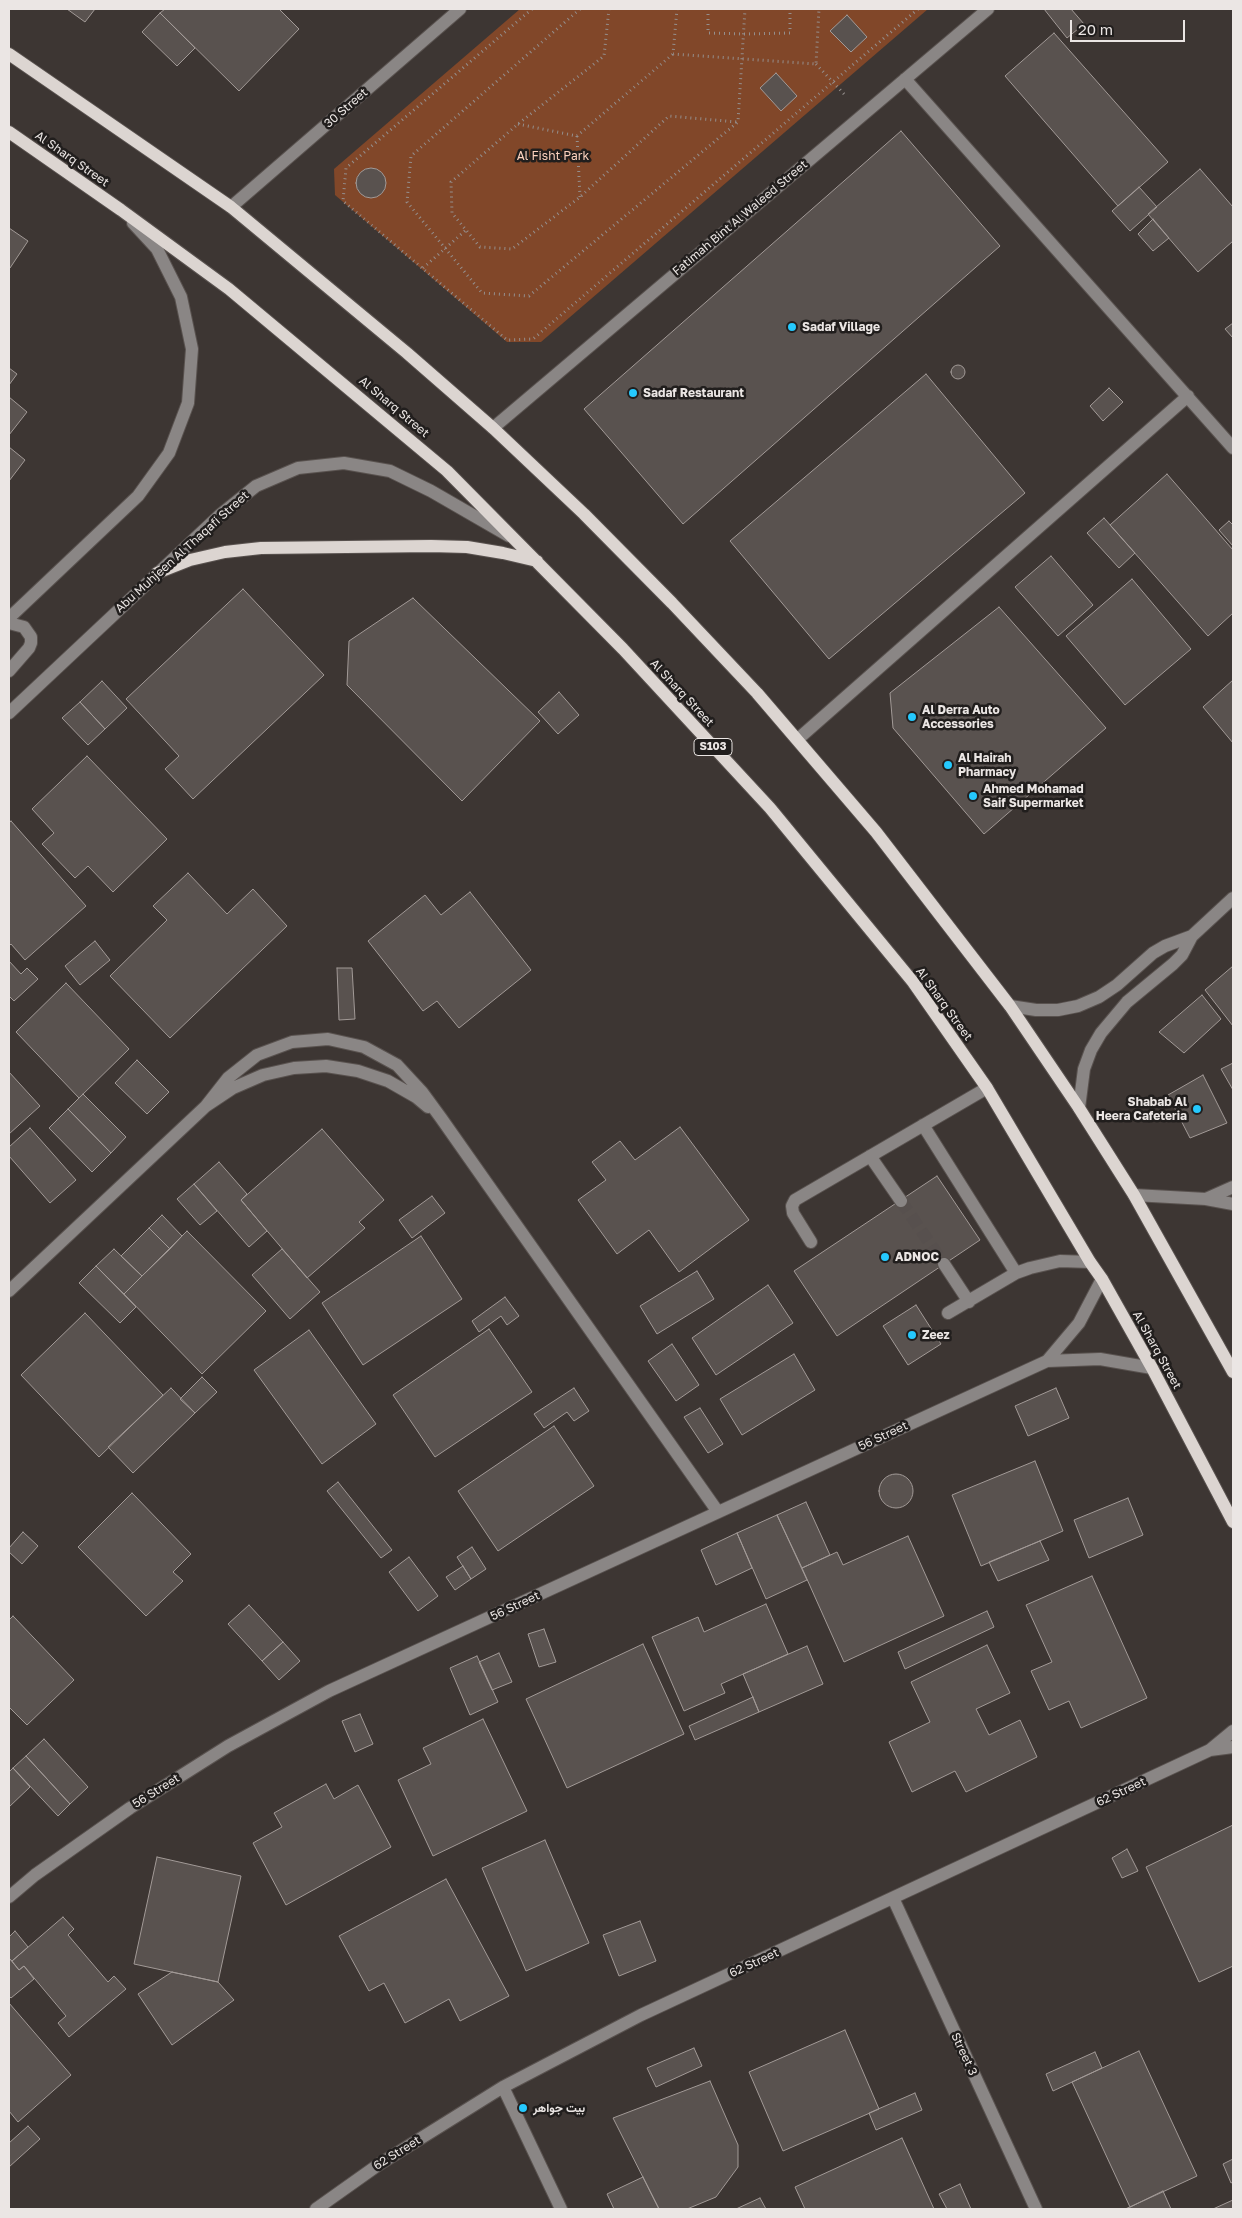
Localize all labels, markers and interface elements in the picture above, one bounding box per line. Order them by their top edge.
scale bar [1072,10,1187,42]
text: 20 m [1078,20,1113,38]
street label: 30 Street [321,85,371,131]
street label: Al Sharq Street [32,128,112,190]
park label: Al Fisht Park [517,149,589,163]
street label: Fatimah Bint Al Waleed Street [670,157,810,279]
place label: Sadaf Village [802,320,880,334]
marker: Sadaf Village [786,321,798,333]
street label: Al Sharq Street [356,374,432,440]
place label: Sadaf Restaurant [643,386,744,400]
marker: Sadaf Restaurant [627,387,639,399]
street label: Abu Muhjeen Al Thaqafi Street [112,488,252,616]
street label: Al Sharq Street [647,656,717,730]
place label: Al Derra Auto Accessories [922,703,1000,731]
marker: Al Derra Auto Accessories [906,711,918,723]
road number: S103 [694,739,732,756]
place label: Al Hairah Pharmacy [958,751,1016,779]
marker: Al Hairah Pharmacy [942,759,954,771]
place label: Ahmed Mohamad Saif Supermarket [983,782,1084,810]
marker: Ahmed Mohamad Saif Supermarket [967,790,979,802]
street label: Al Sharq Street [913,965,975,1043]
place label: Shabab Al Heera Cafeteria [1096,1095,1187,1123]
marker: Shabab Al Heera Cafeteria [1191,1103,1203,1115]
place label: ADNOC [895,1250,939,1264]
marker: ADNOC [879,1251,891,1263]
street label: Al Sharq Street [1130,1308,1184,1392]
place label: Zeez [922,1328,950,1342]
marker: Zeez [906,1329,918,1341]
street label: 56 Street [856,1418,910,1454]
street label: 56 Street [488,1588,542,1624]
street label: 56 Street [130,1771,182,1811]
street label: 62 Street [1094,1774,1148,1810]
street label: 62 Street [727,1945,781,1981]
street label: Street 3 [948,2030,980,2078]
place label: بيت جواهر [533,2101,585,2115]
marker: بيت جواهر [517,2102,529,2114]
street label: 62 Street [371,2133,423,2173]

